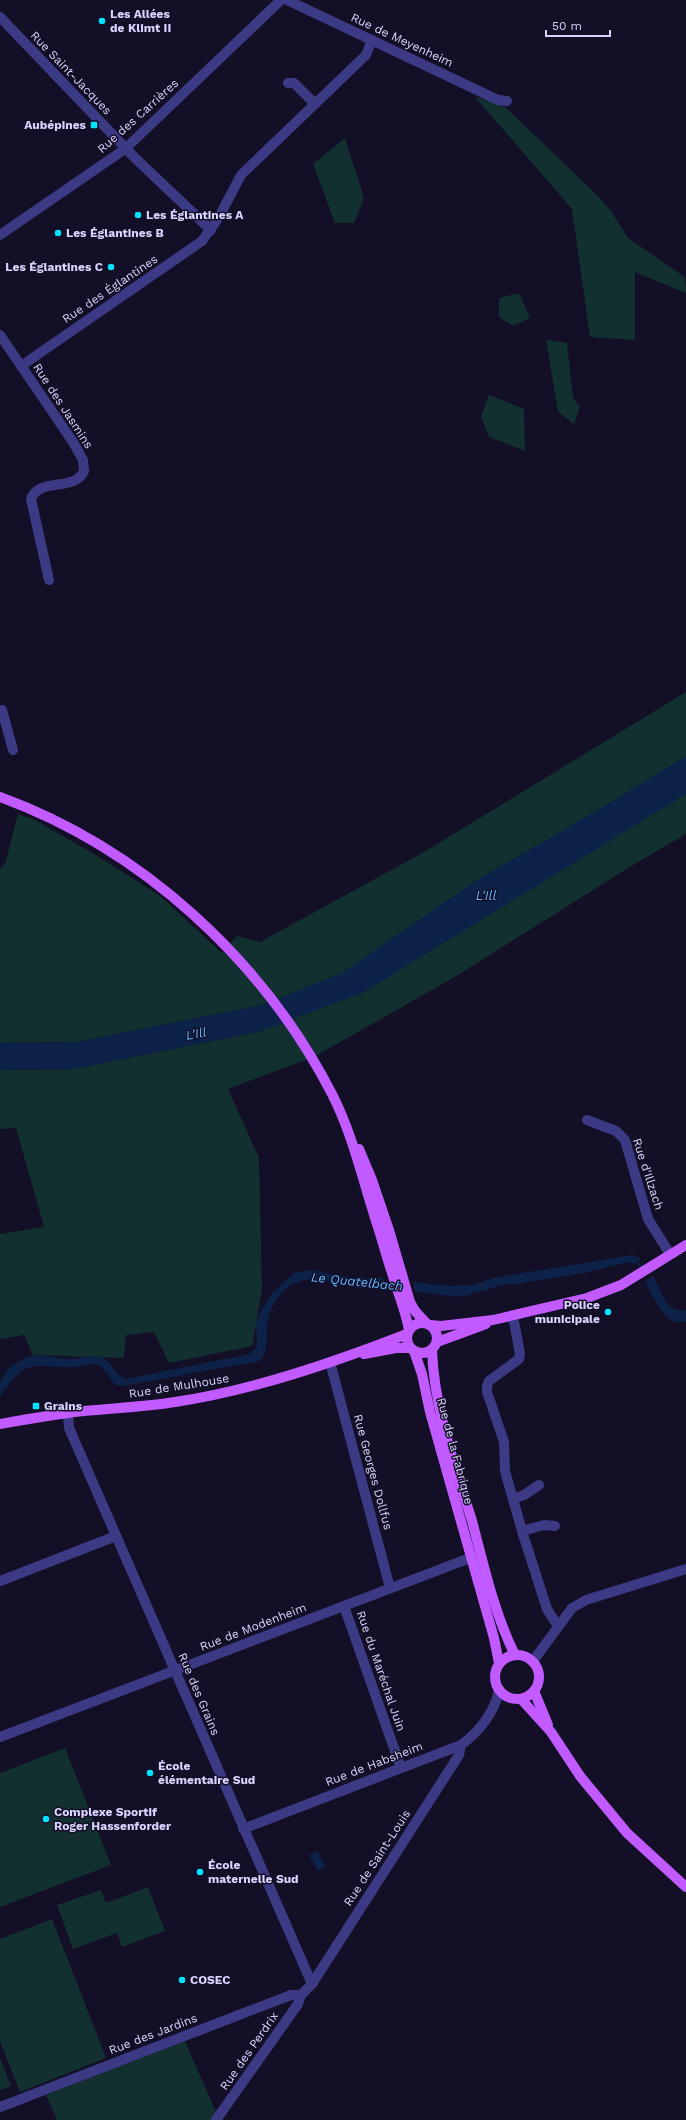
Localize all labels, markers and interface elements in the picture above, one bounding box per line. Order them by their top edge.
place label: Les Allées de Klimt II [110,7,171,35]
street label: Rue de Meyenheim [349,10,455,70]
scale bar [546,12,610,38]
marker: Les Allées de Klimt II [97,16,107,26]
text: 50 m [552,19,582,33]
street label: Rue Saint-Jacques [28,28,114,118]
street label: Rue des Carrières [95,76,181,156]
place label: Aubépines [24,118,87,132]
marker: Aubépines [89,120,99,130]
place label: Les Églantines A [146,208,244,222]
marker: Les Églantines A [133,210,143,220]
place label: Les Églantines B [66,226,164,240]
marker: Les Églantines B [53,228,63,238]
street label: Rue des Églantines [60,252,160,326]
place label: Les Églantines C [5,260,103,274]
marker: Les Églantines C [106,262,116,272]
street label: Rue des Jasmins [30,361,96,451]
water label: L'Ill [476,888,496,903]
water label: L'Ill [184,1024,208,1043]
street label: Rue d'Illzach [630,1136,666,1212]
water label: Le Quatelbach [310,1269,404,1294]
place label: Police municipale [535,1298,600,1326]
marker: Police municipale [603,1307,613,1317]
street label: Rue de Mulhouse [128,1371,230,1401]
street label: Rue de la Fabrique [434,1396,476,1506]
place label: Grains [44,1399,83,1413]
marker: Grains [31,1401,41,1411]
street label: Rue Georges Dollfus [351,1413,395,1531]
street label: Rue de Modenheim [198,1600,308,1654]
street label: Rue du Maréchal Juin [354,1609,408,1733]
street label: Rue des Grains [175,1651,223,1737]
street label: Rue de Habsheim [323,1739,425,1789]
place label: École élémentaire Sud [158,1759,255,1787]
marker: École élémentaire Sud [145,1768,155,1778]
place label: Complexe Sportif Roger Hassenforder [54,1805,172,1833]
street label: Rue de Saint-Louis [341,1807,413,1909]
marker: Complexe Sportif Roger Hassenforder [41,1814,51,1824]
place label: École maternelle Sud [208,1858,299,1886]
marker: École maternelle Sud [195,1867,205,1877]
place label: COSEC [190,1973,230,1987]
marker: COSEC [177,1975,187,1985]
street label: Rue des Perdrix [217,2009,281,2093]
street label: Rue des Jardins [107,2011,199,2057]

